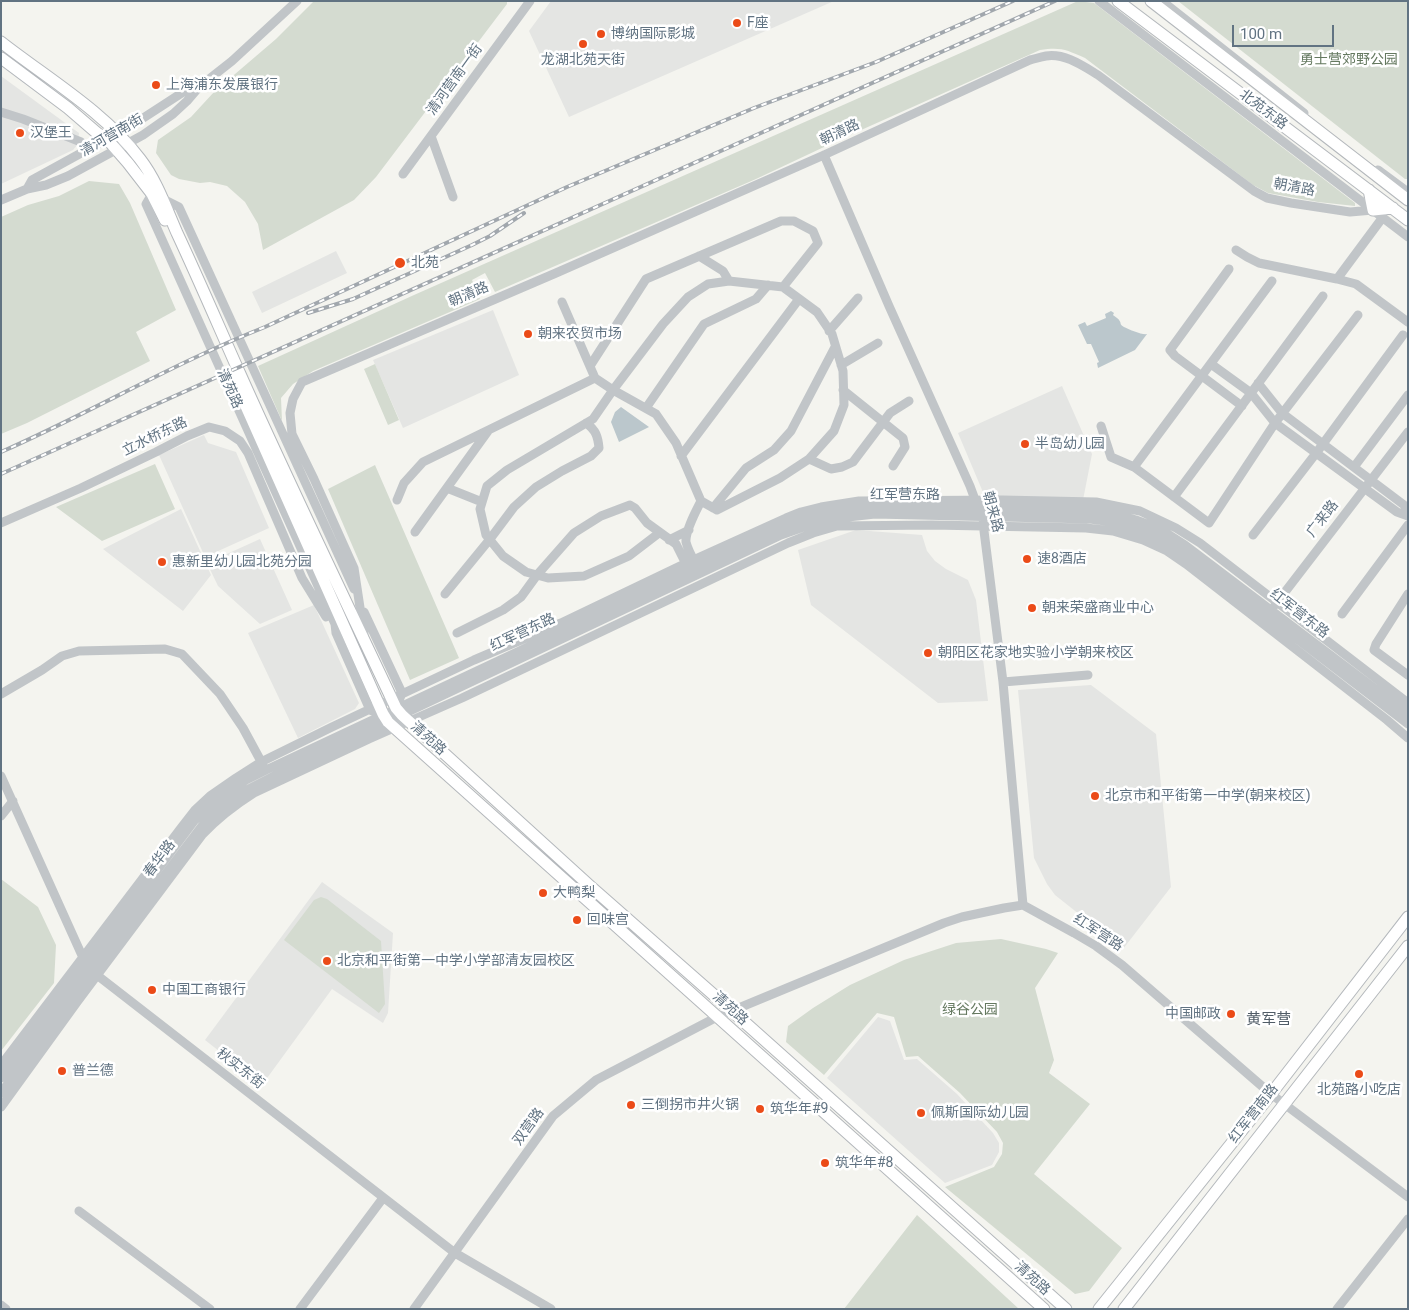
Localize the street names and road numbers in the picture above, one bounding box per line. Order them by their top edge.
street label: 清河营南一街 [424,41,486,119]
street label: 北苑东路 [1236,86,1290,134]
street label: 清河营南街 [77,111,147,161]
street label: 朝清路 [817,117,863,149]
street label: 朝清路 [1272,176,1316,200]
street label: 朝清路 [446,279,492,311]
street label: 清苑路 [213,366,245,412]
street label: 立水桥东路 [120,414,190,460]
street label: 红军营东路 [870,487,940,503]
street label: 朝来路 [978,490,1006,534]
street label: 广来路 [1303,497,1343,541]
street label: 红军营东路 [1266,586,1332,642]
street label: 红军营东路 [488,611,558,655]
street label: 清苑路 [407,719,449,759]
street label: 春华路 [141,837,179,881]
street label: 红军营路 [1070,911,1126,955]
street label: 清苑路 [709,989,751,1029]
street label: 秋实东街 [213,1045,267,1093]
street label: 红军营南路 [1226,1081,1282,1147]
street label: 双营路 [510,1105,548,1149]
street label: 清苑路 [1011,1259,1053,1299]

